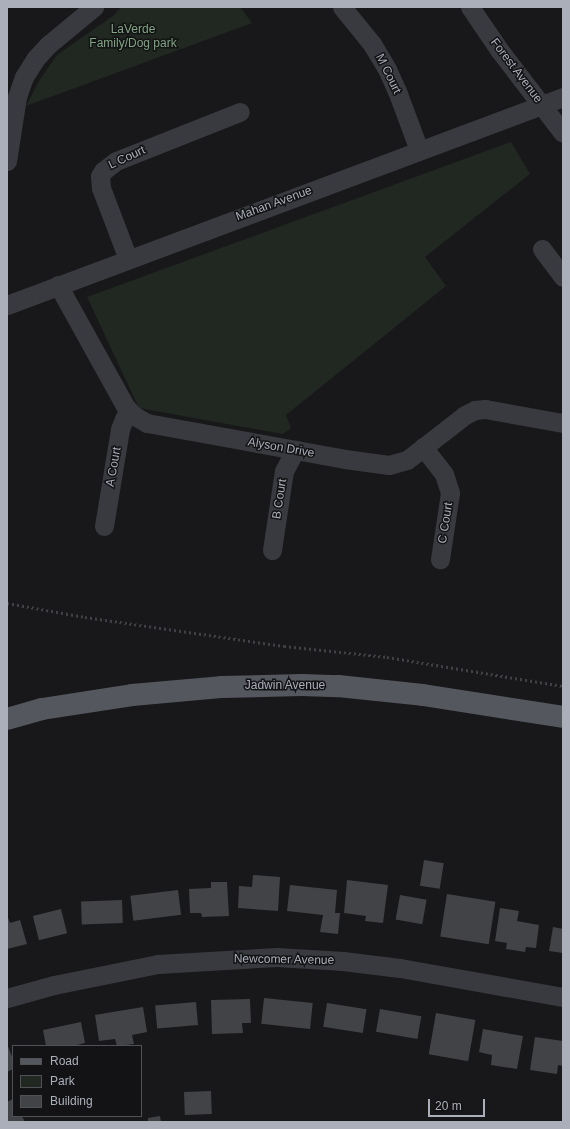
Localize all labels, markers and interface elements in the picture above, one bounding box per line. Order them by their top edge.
park label: LaVerde Family/Dog park [89,23,177,51]
street label: Forest Avenue [487,36,545,106]
street label: M Court [372,52,404,96]
street label: L Court [106,143,148,173]
street label: Mahan Avenue [234,183,314,225]
street label: Alyson Drive [247,435,315,461]
street label: A Court [103,446,125,488]
street label: B Court [270,478,290,520]
street label: C Court [436,501,456,545]
street label: Jadwin Avenue [244,679,326,693]
street label: Newcomer Avenue [233,952,335,968]
legend [12,1045,142,1117]
text: Road [50,1054,79,1068]
text: Park [50,1074,75,1088]
scale bar [430,1091,487,1117]
text: Building [50,1094,93,1108]
text: 20 m [435,1099,462,1113]

